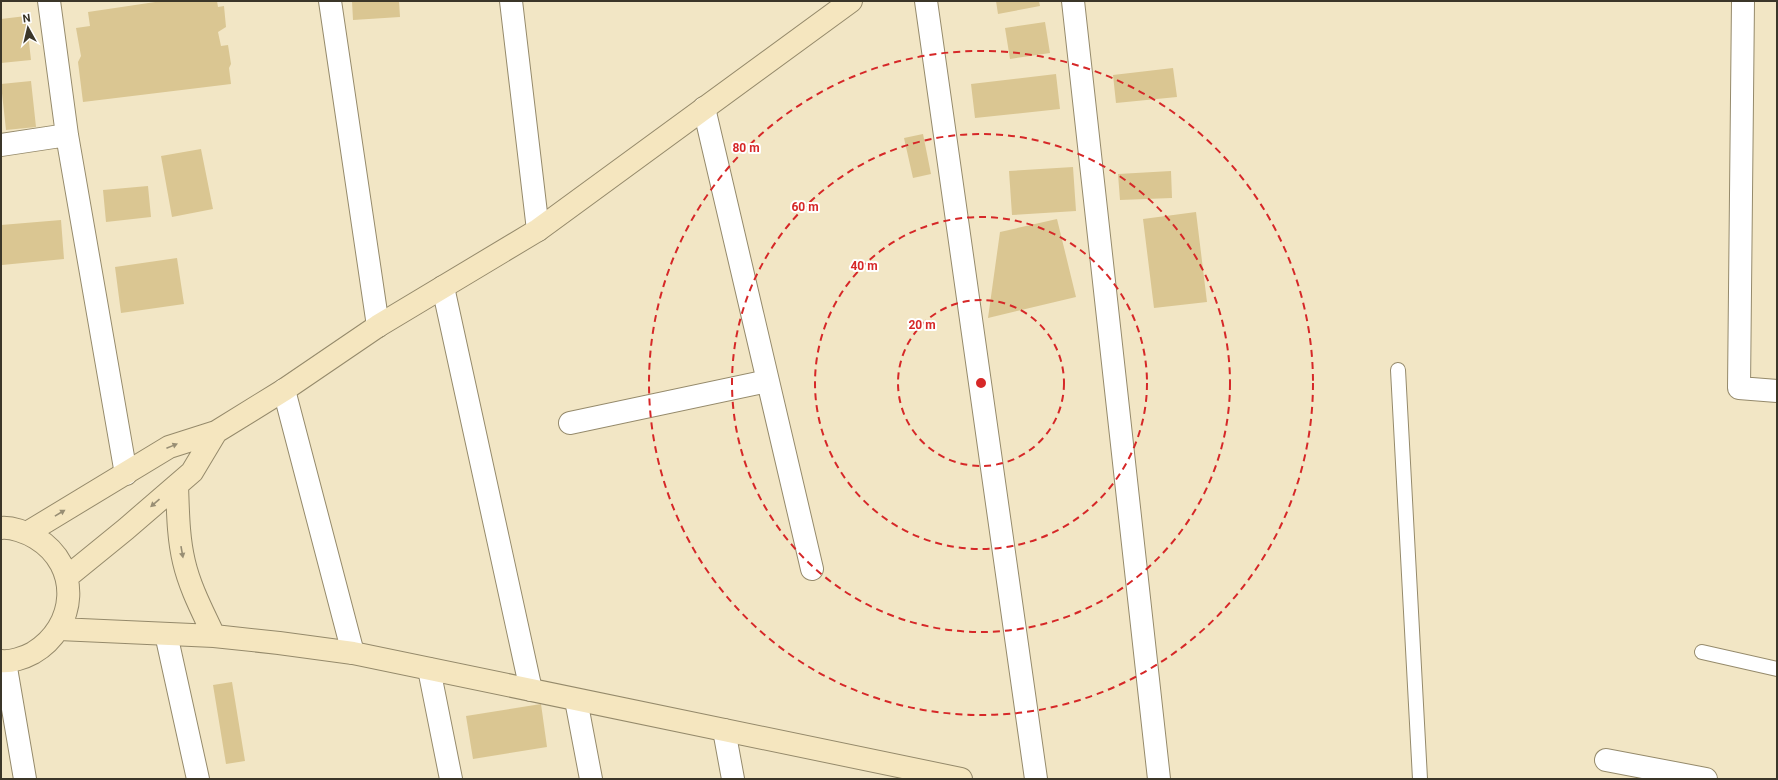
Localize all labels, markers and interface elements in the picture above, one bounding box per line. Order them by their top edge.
north arrow [8,8,48,48]
text: N [22,12,32,26]
text: 80 m [732,141,760,155]
text: 60 m [791,200,819,214]
text: 40 m [850,259,878,273]
text: 20 m [908,318,936,332]
centre of rings [974,376,988,390]
one-way arrow [166,443,178,449]
one-way arrow [150,499,161,508]
one-way arrow [55,509,65,517]
one-way arrow [180,545,186,558]

